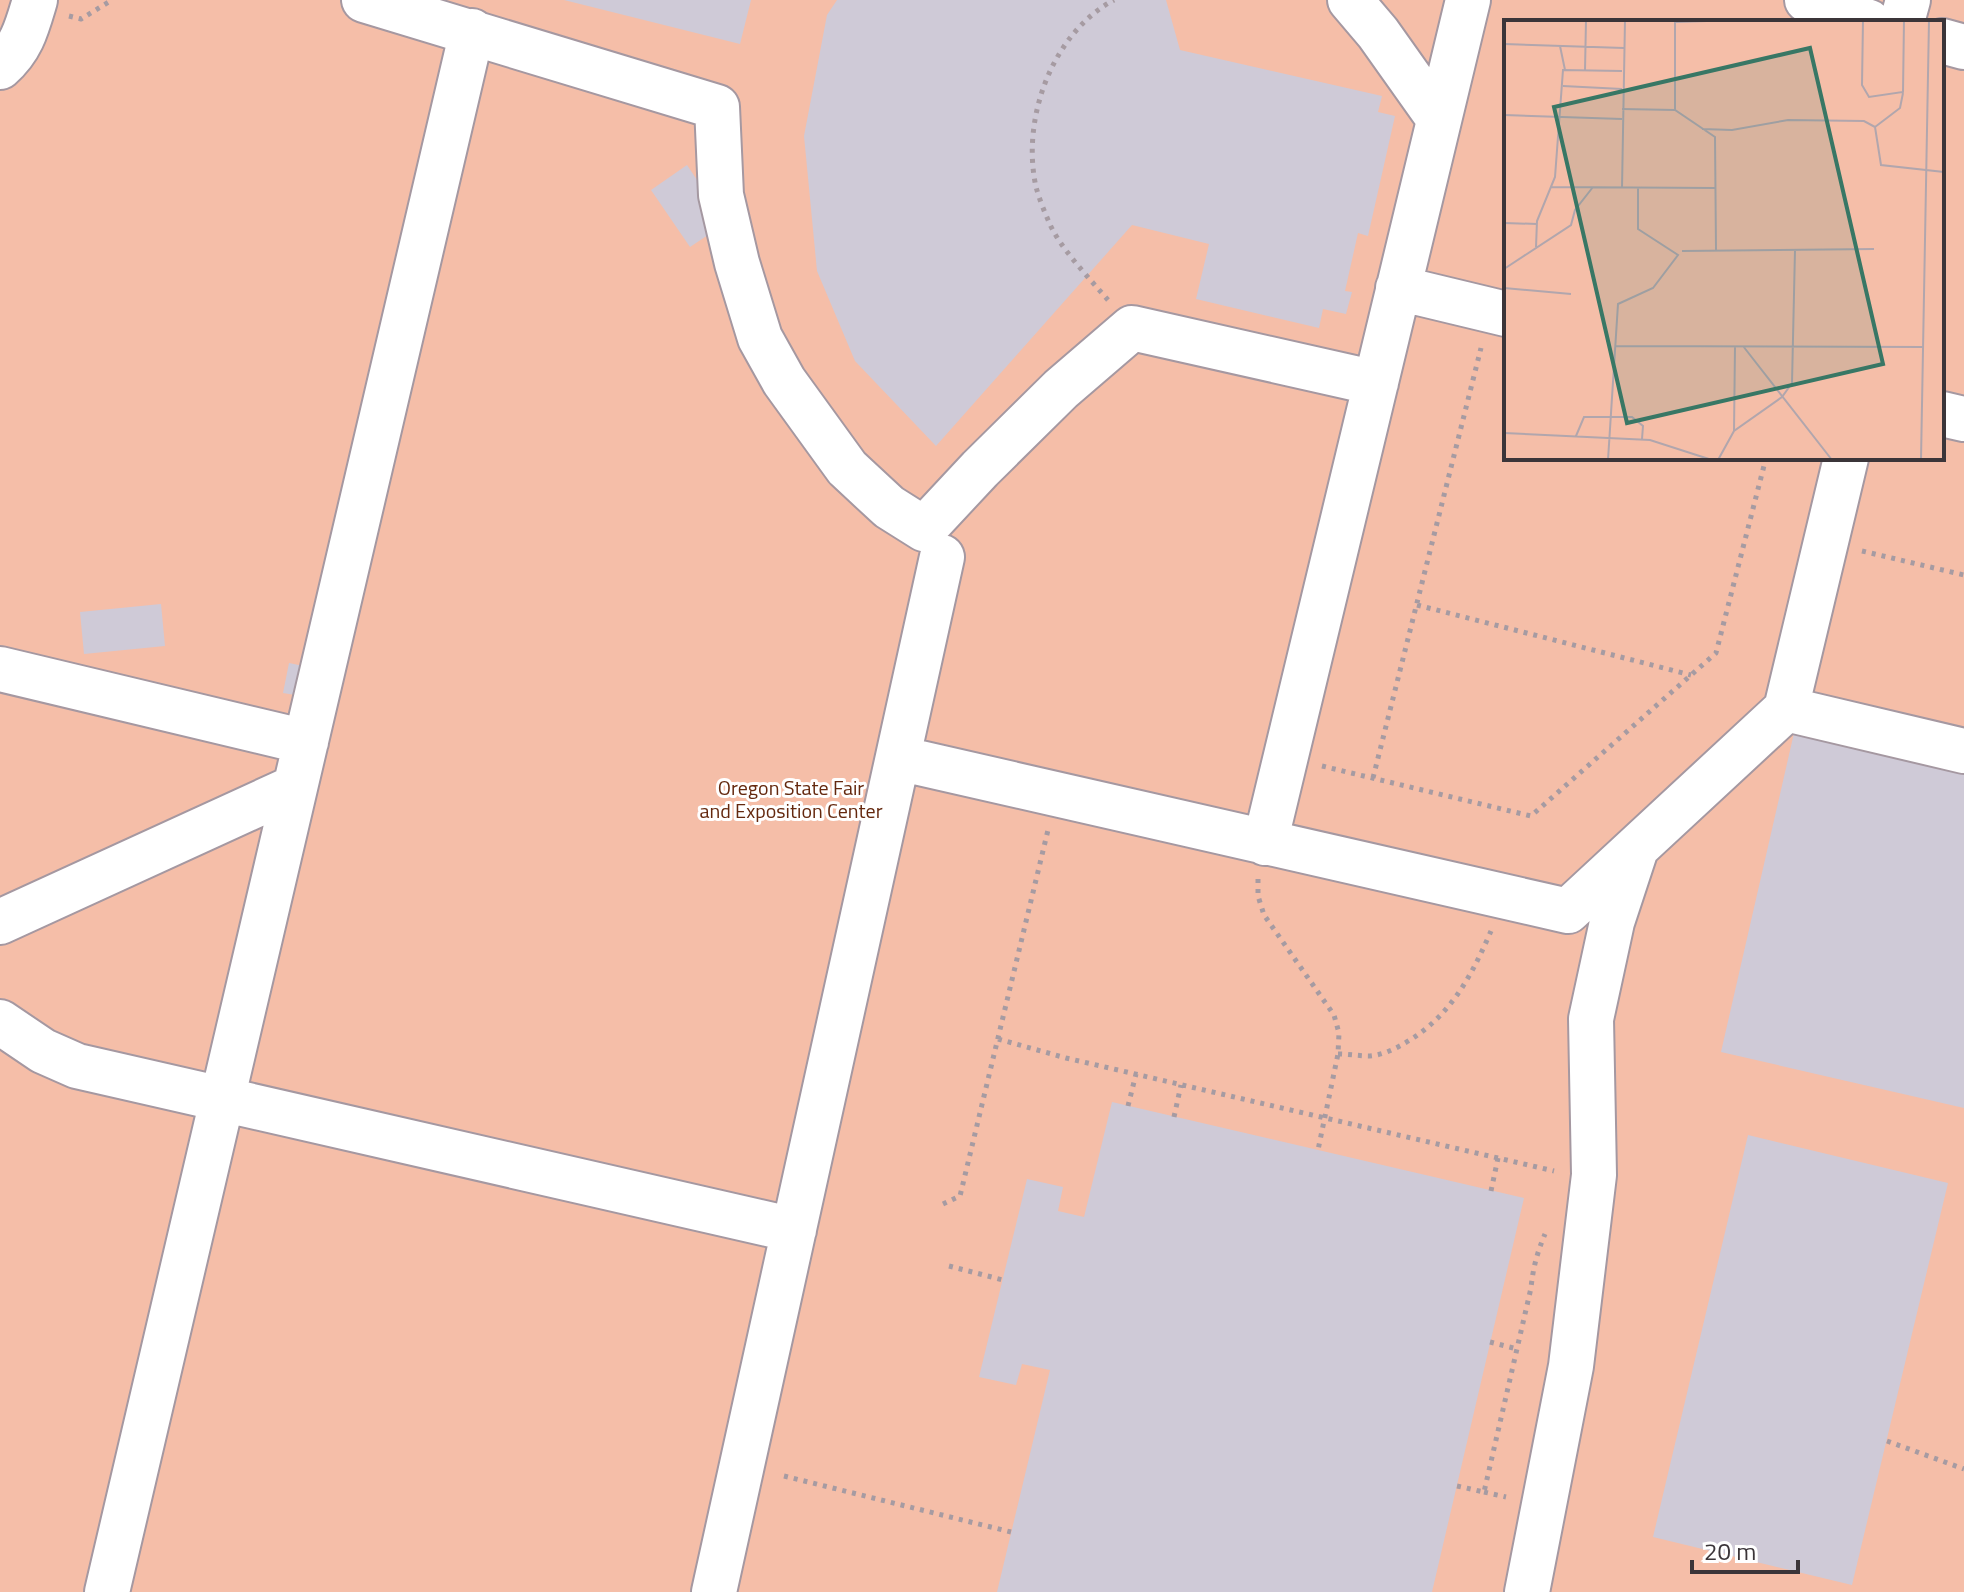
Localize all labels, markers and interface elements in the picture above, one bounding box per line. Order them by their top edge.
inset map [1504,20,1944,460]
park label: Oregon State Fair and Exposition Center [699,772,883,826]
scale bar [1692,1524,1798,1574]
text: 20 m [1704,1533,1756,1569]

